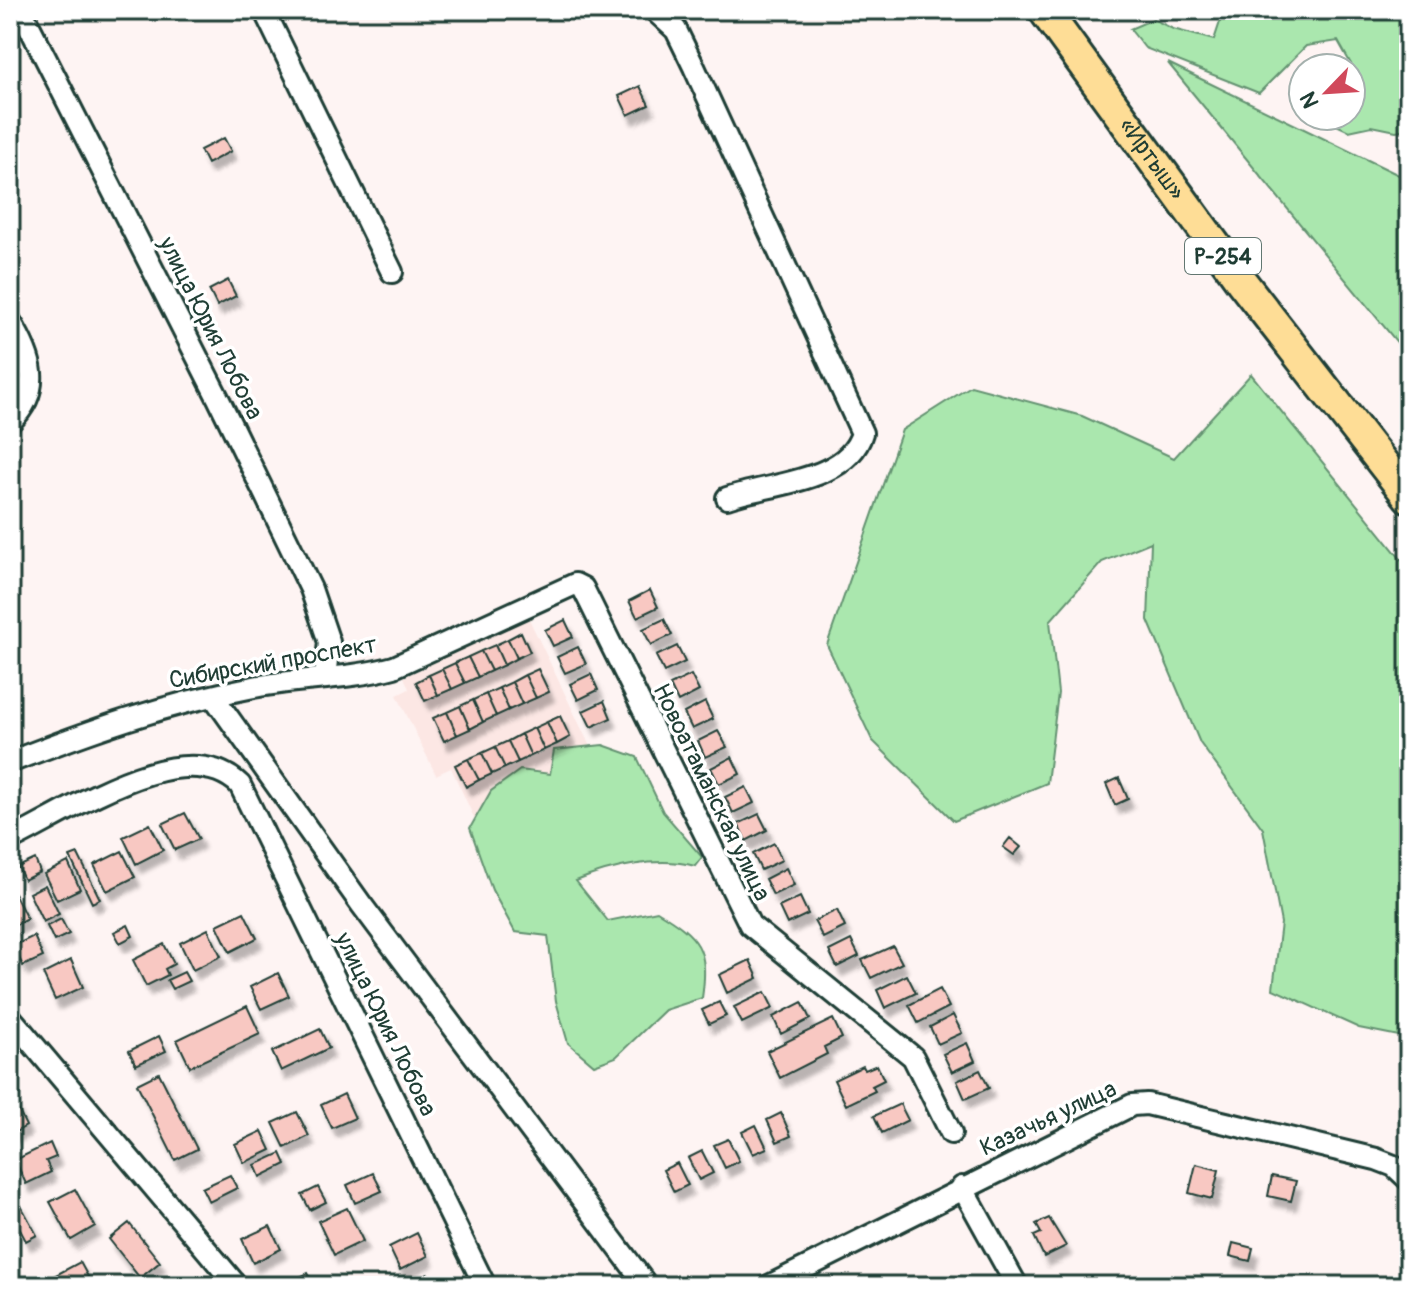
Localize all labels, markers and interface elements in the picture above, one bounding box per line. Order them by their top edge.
north arrow [1287,52,1367,132]
text: N [1294,87,1326,113]
street label: «Иртыш» [1112,112,1191,206]
street label: улица Юрия Лобова [152,231,269,424]
road number: Р-254 [1185,238,1261,274]
street label: Сибирский проспект [167,630,379,695]
street label: Новоатаманская улица [646,679,777,906]
street label: улица Юрия Лобова [328,927,443,1121]
street label: Казачья улица [975,1074,1121,1163]

